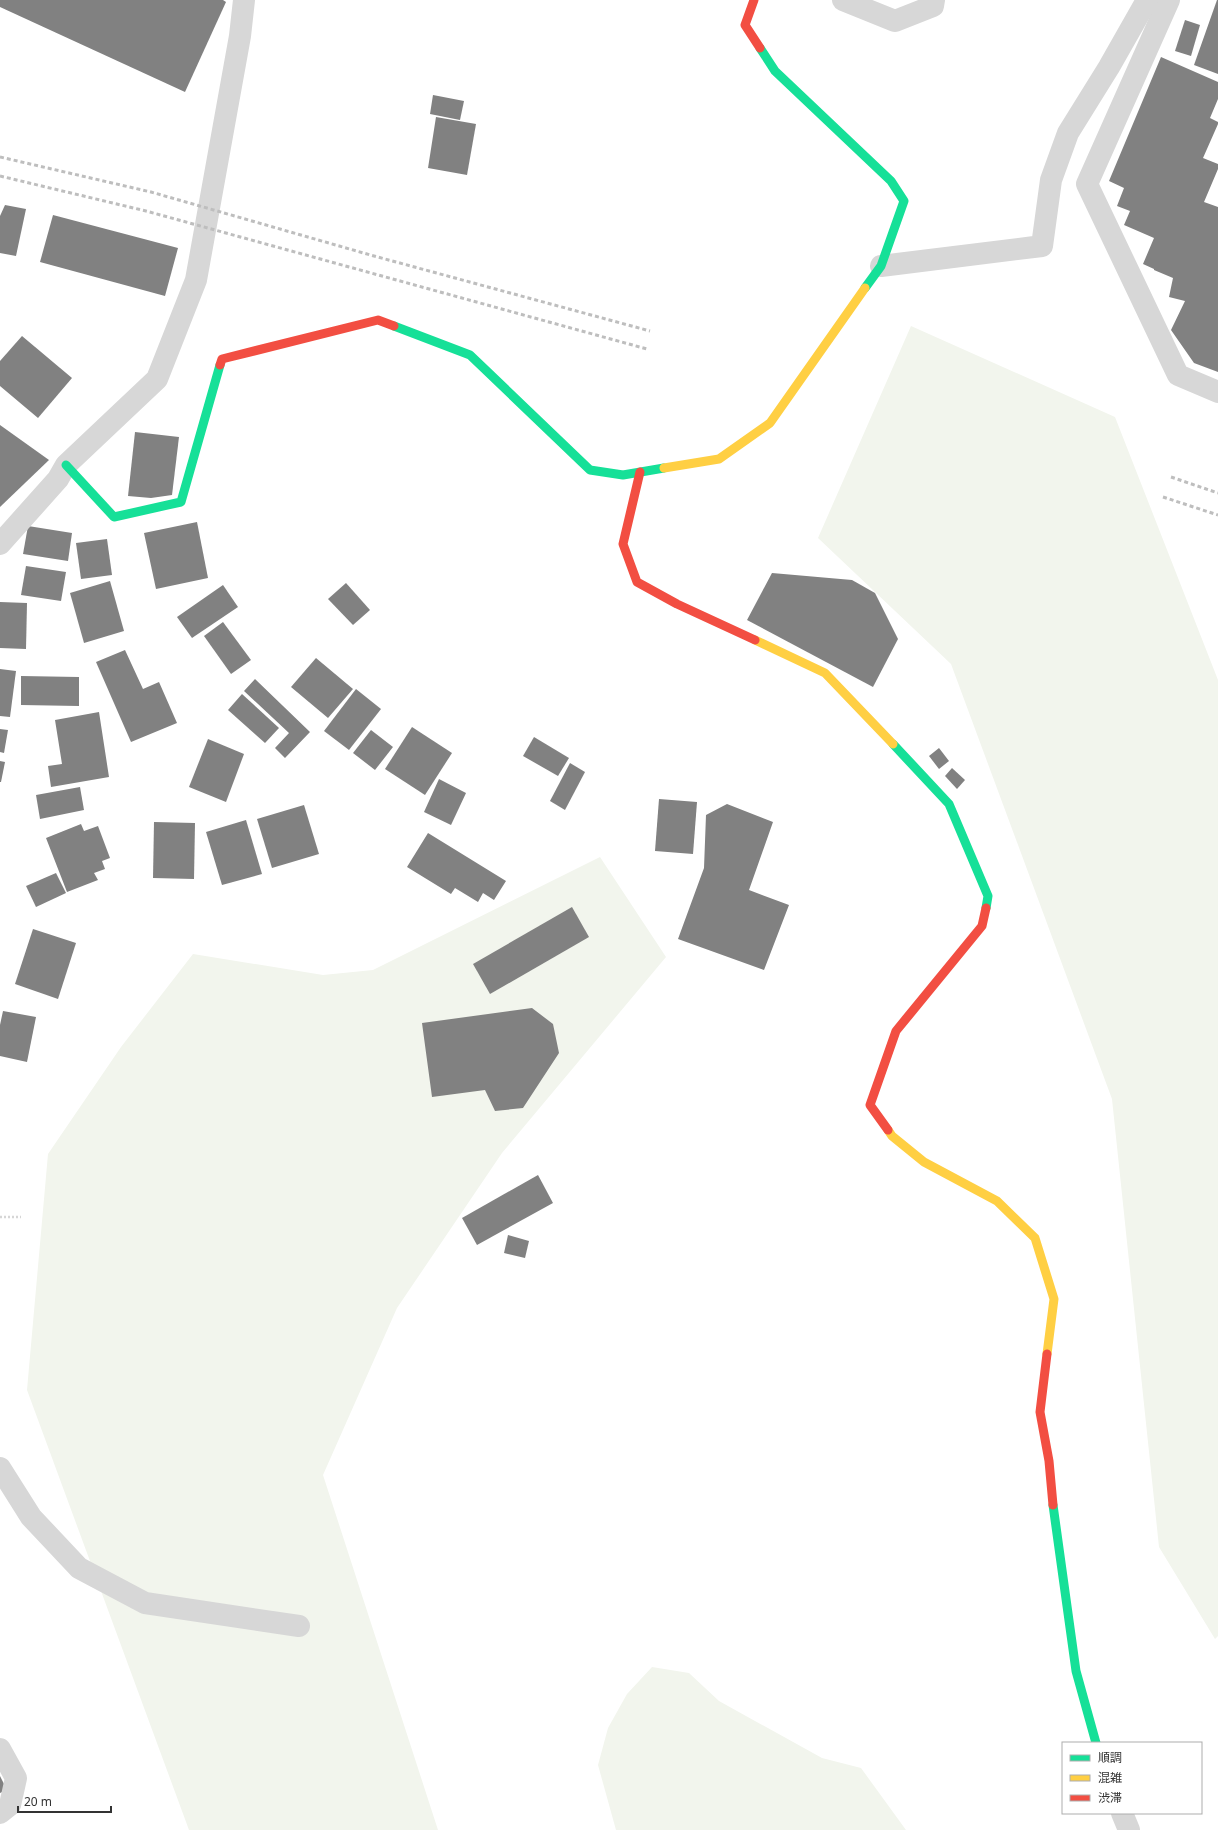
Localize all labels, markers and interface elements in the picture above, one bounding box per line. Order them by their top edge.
legend [1062,1742,1202,1814]
text: 順調 [1098,1749,1122,1766]
text: 混雑 [1098,1769,1122,1786]
scale bar [18,1788,111,1814]
text: 渋滞 [1098,1789,1122,1806]
text: 20 m [24,1793,52,1810]

